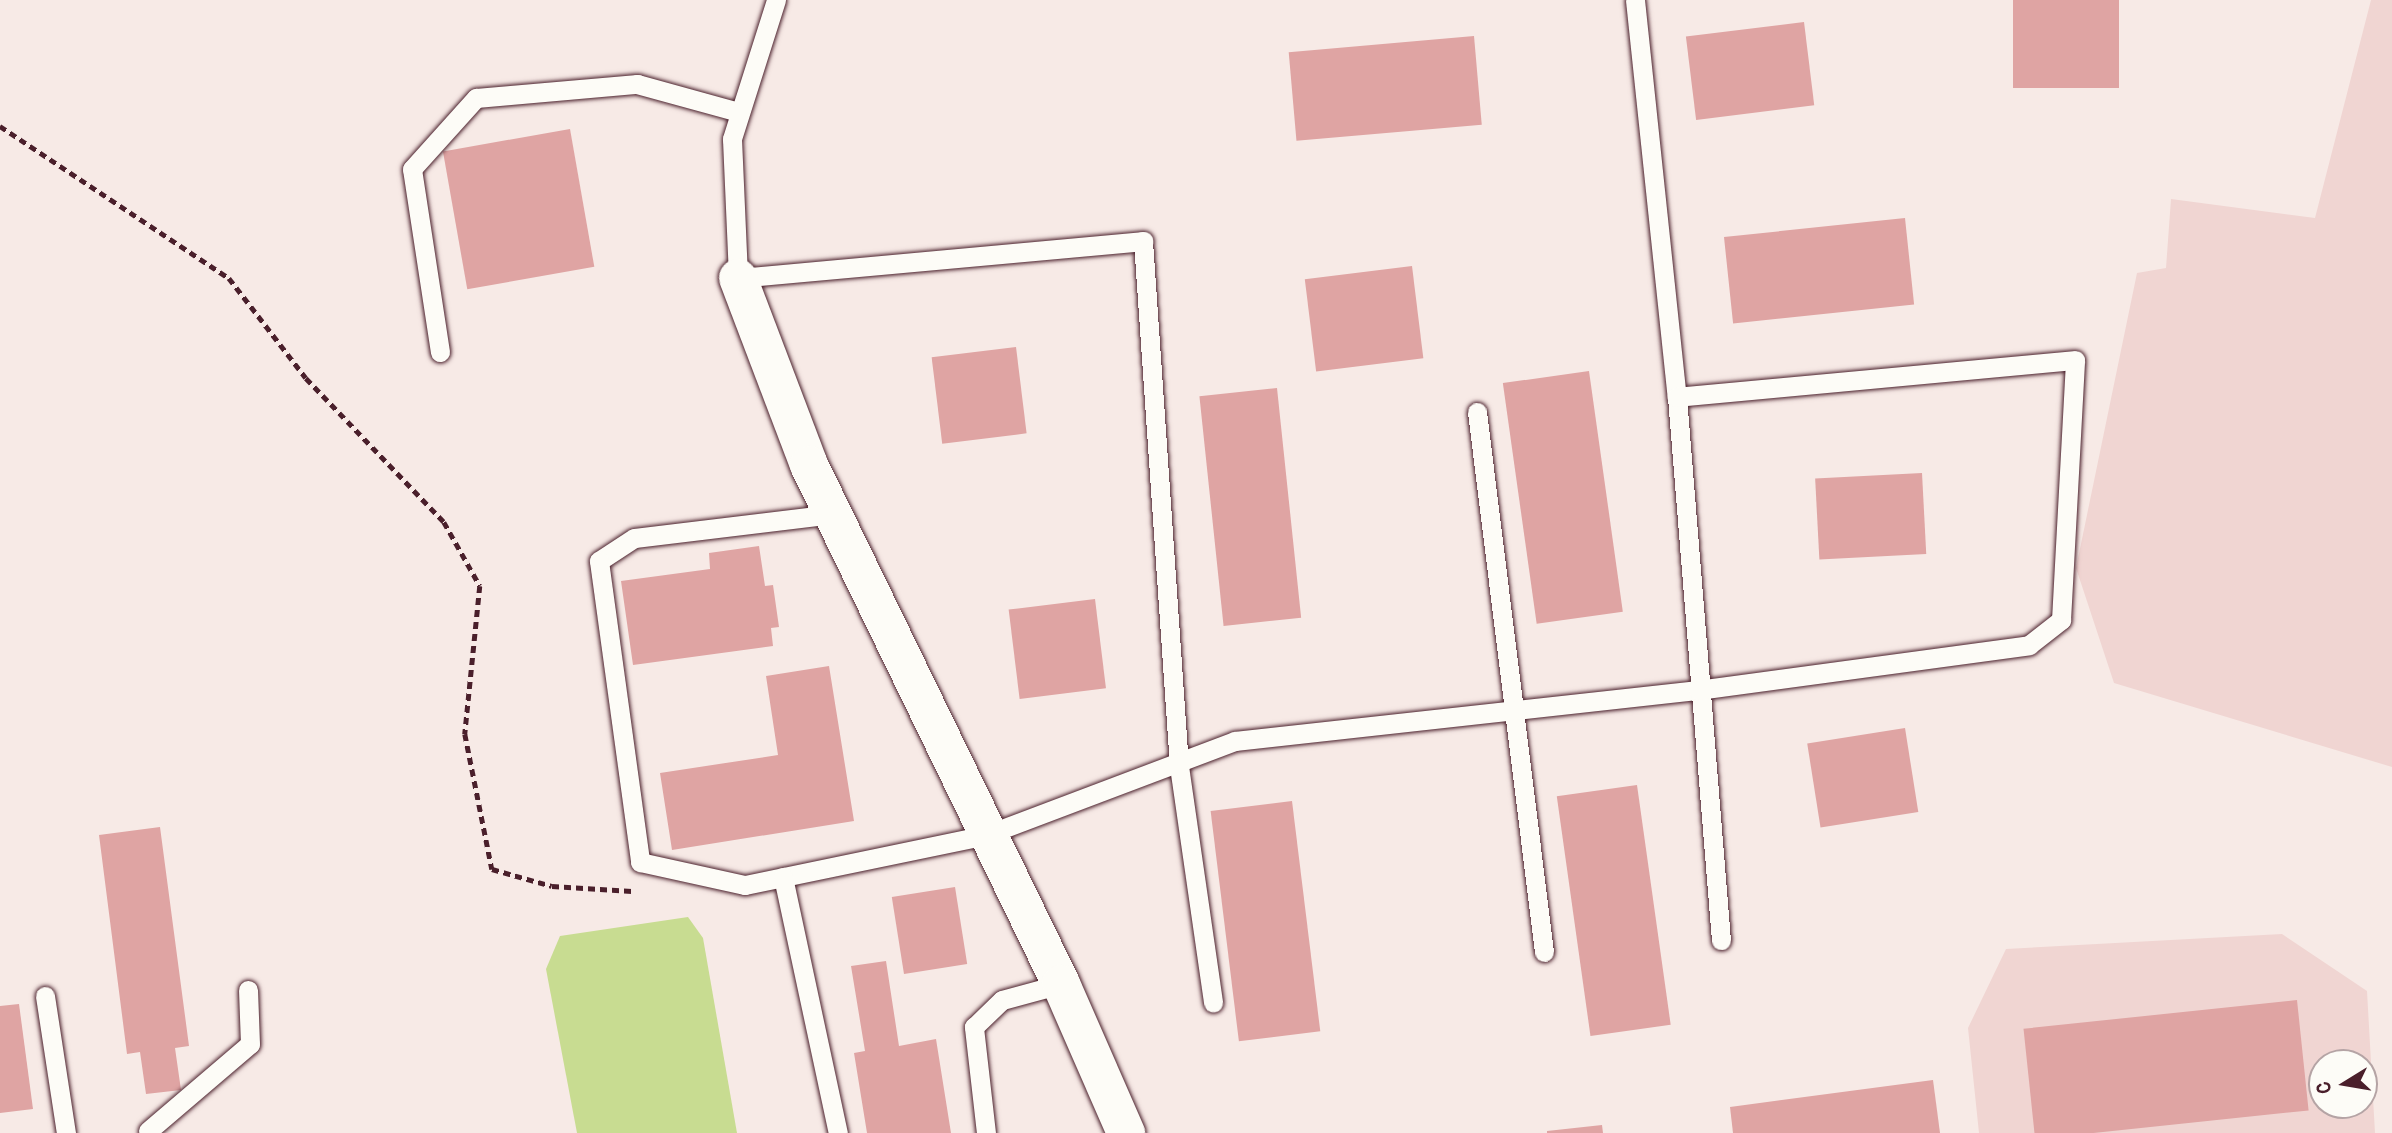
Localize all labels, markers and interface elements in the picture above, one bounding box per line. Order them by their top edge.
north arrow [2308,1049,2378,1119]
text: С [2311,1080,2337,1096]

